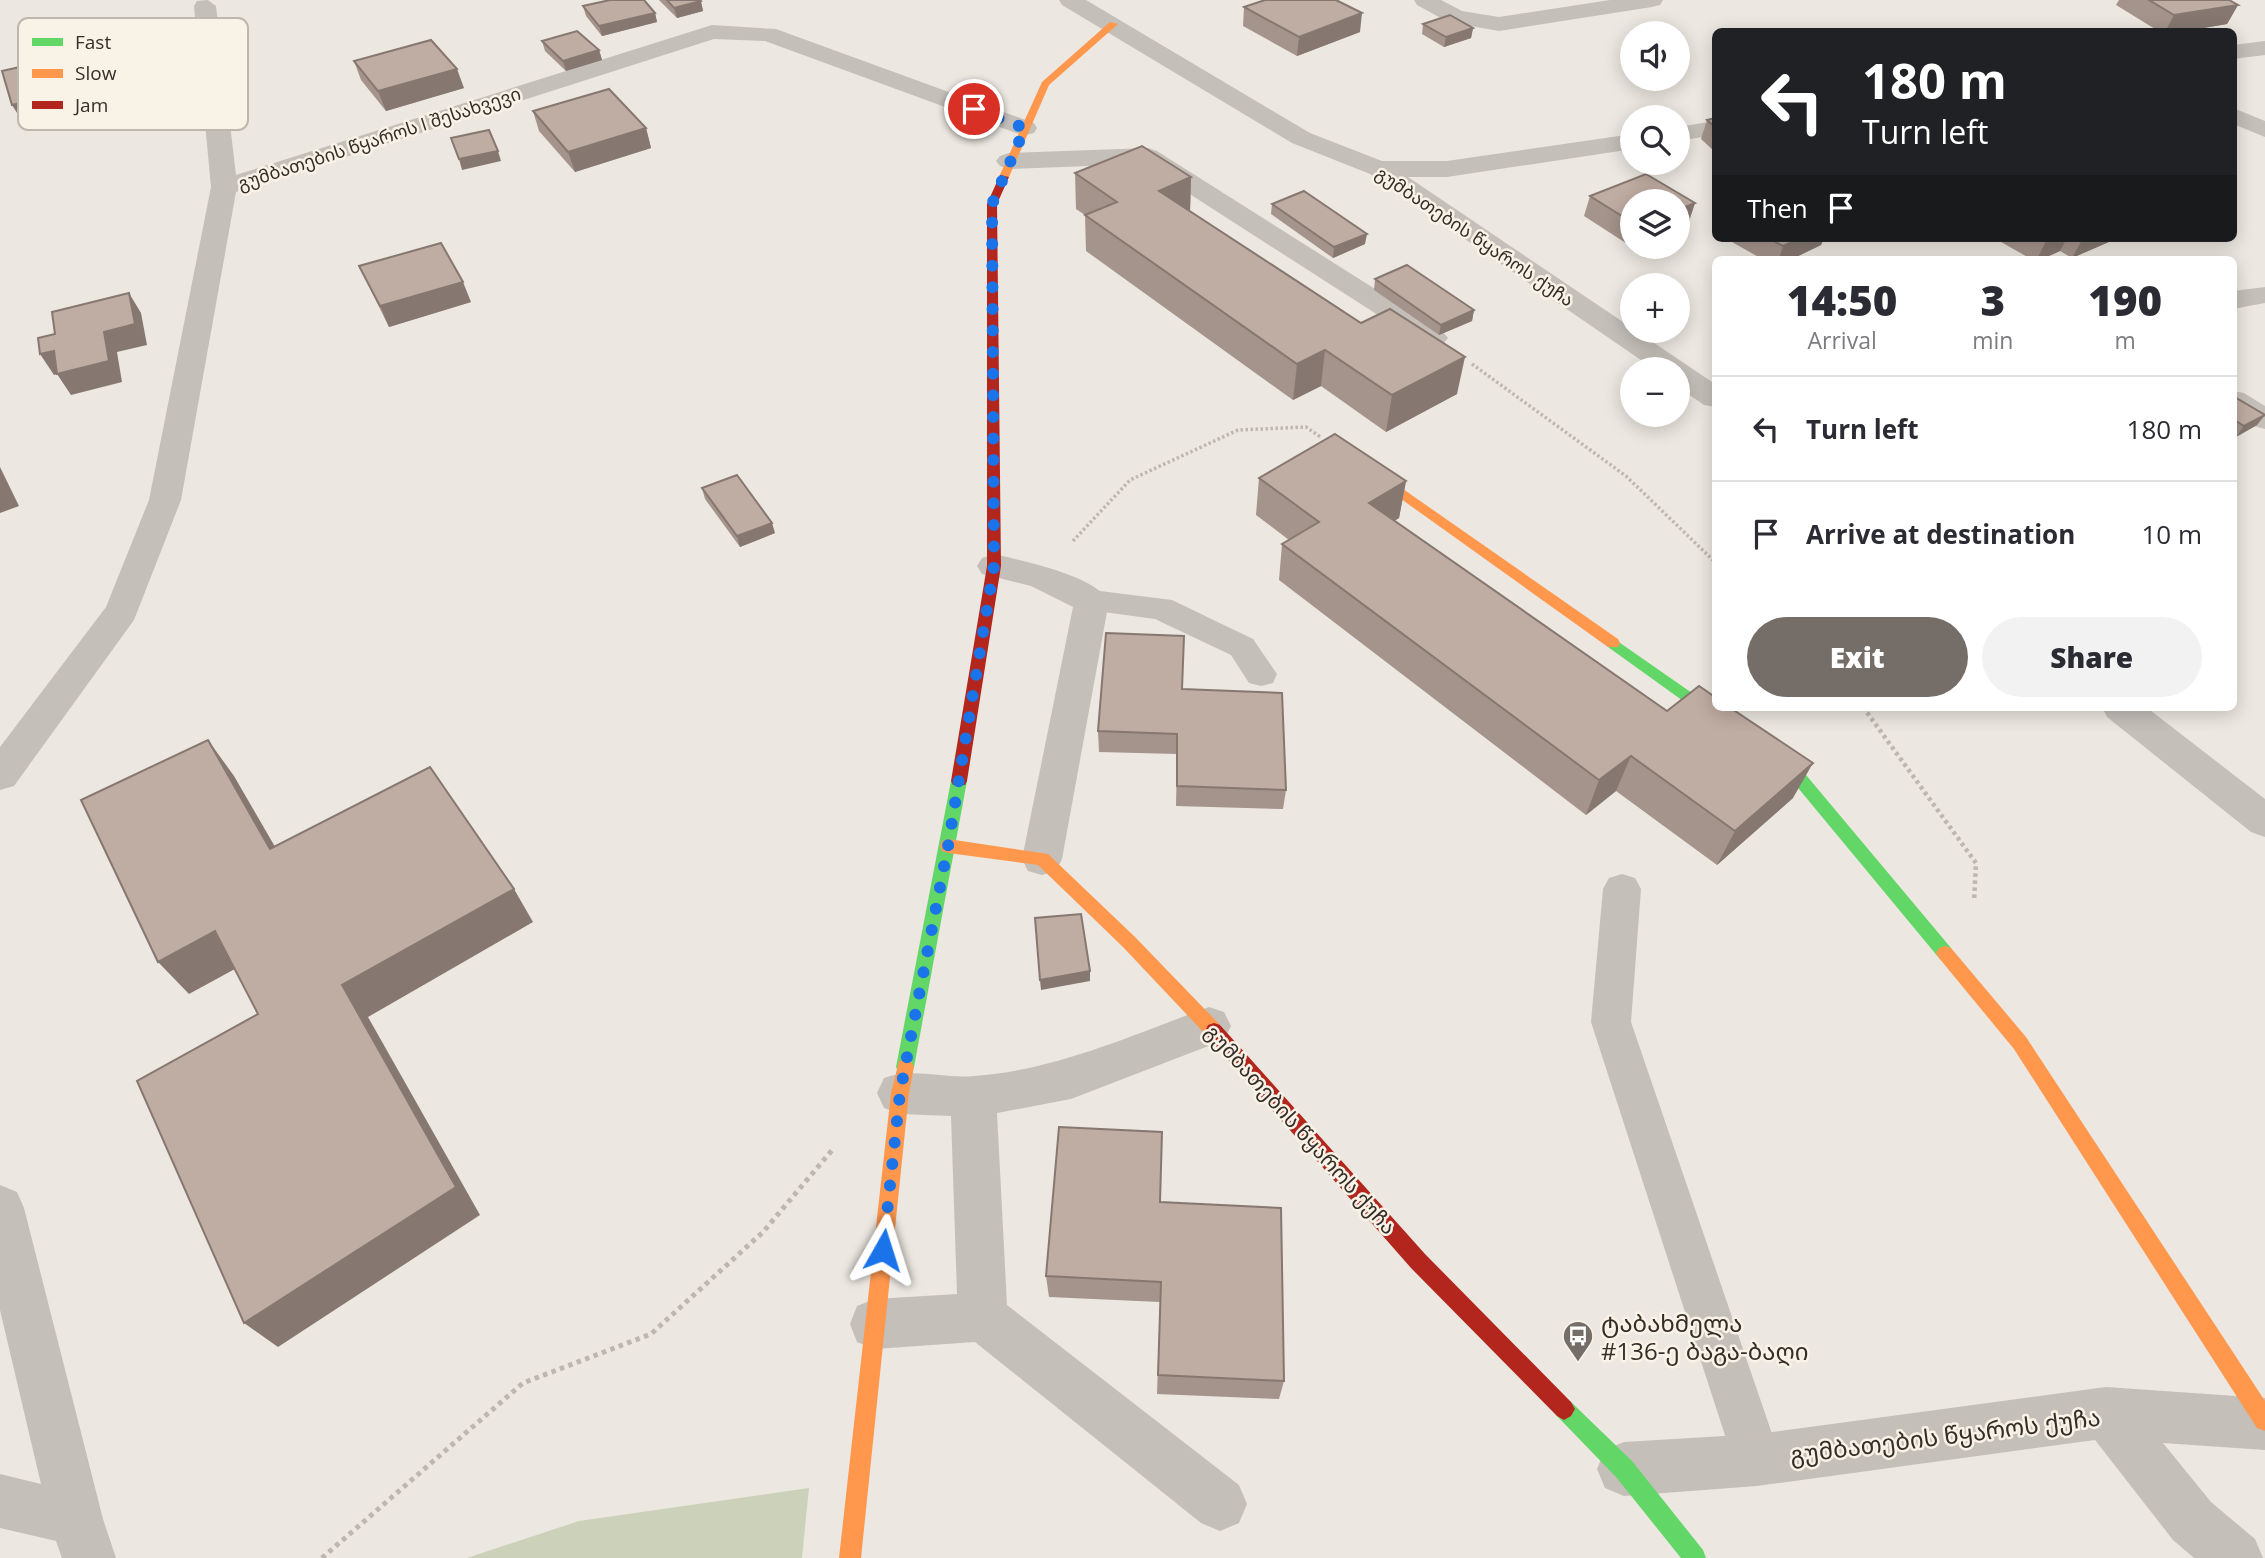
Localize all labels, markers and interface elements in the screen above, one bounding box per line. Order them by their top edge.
legend [18,18,248,130]
map controls [1620,21,1690,427]
button: sound [1620,21,1690,91]
text: Fast [75,29,111,55]
text: 180 m [1862,47,2007,113]
icon: left [1747,56,1838,147]
text: Slow [75,60,117,86]
pin [944,79,1004,139]
street label: გუმბათების წყაროს I შესახვევი [234,81,524,195]
icon: arrive [955,90,993,128]
text: Jam [73,92,108,118]
button: search [1620,105,1690,175]
text: Turn left [1862,110,1988,153]
street label: გუმბათების წყაროს ქუჩა [1371,161,1579,311]
button: layers [1620,189,1690,259]
icon: arrive [1822,189,1860,227]
text: Then [1747,190,1808,226]
text: 14:50 [1787,271,1897,328]
text: 3 [1981,271,2005,328]
text: 190 [2088,271,2162,328]
button: + [1620,273,1690,343]
text: Arrival [1808,324,1877,356]
text: min [1972,324,2013,356]
text: m [2115,324,2136,356]
button: − [1620,357,1690,427]
icon: left [1747,410,1785,448]
text: Turn left [1806,411,1918,447]
text: 180 m [2127,411,2202,447]
icon: arrive [1747,515,1785,553]
text: Arrive at destination [1806,516,2075,552]
text: 10 m [2141,516,2202,552]
button: Exit [1747,617,1968,697]
button: Share [1982,617,2202,697]
street label: გუმბათების წყაროს ქუჩა [1199,1018,1403,1240]
position arrow [846,1213,920,1287]
place label: ტაბახმელა #136-ე ბაგა-ბაღი [1601,1306,1809,1367]
bus stop icon: ტაბახმელა #136-ე ბაგა-ბაღი [1561,1319,1595,1363]
street label: გუმბათების წყაროს ქუჩა [1788,1400,2102,1470]

